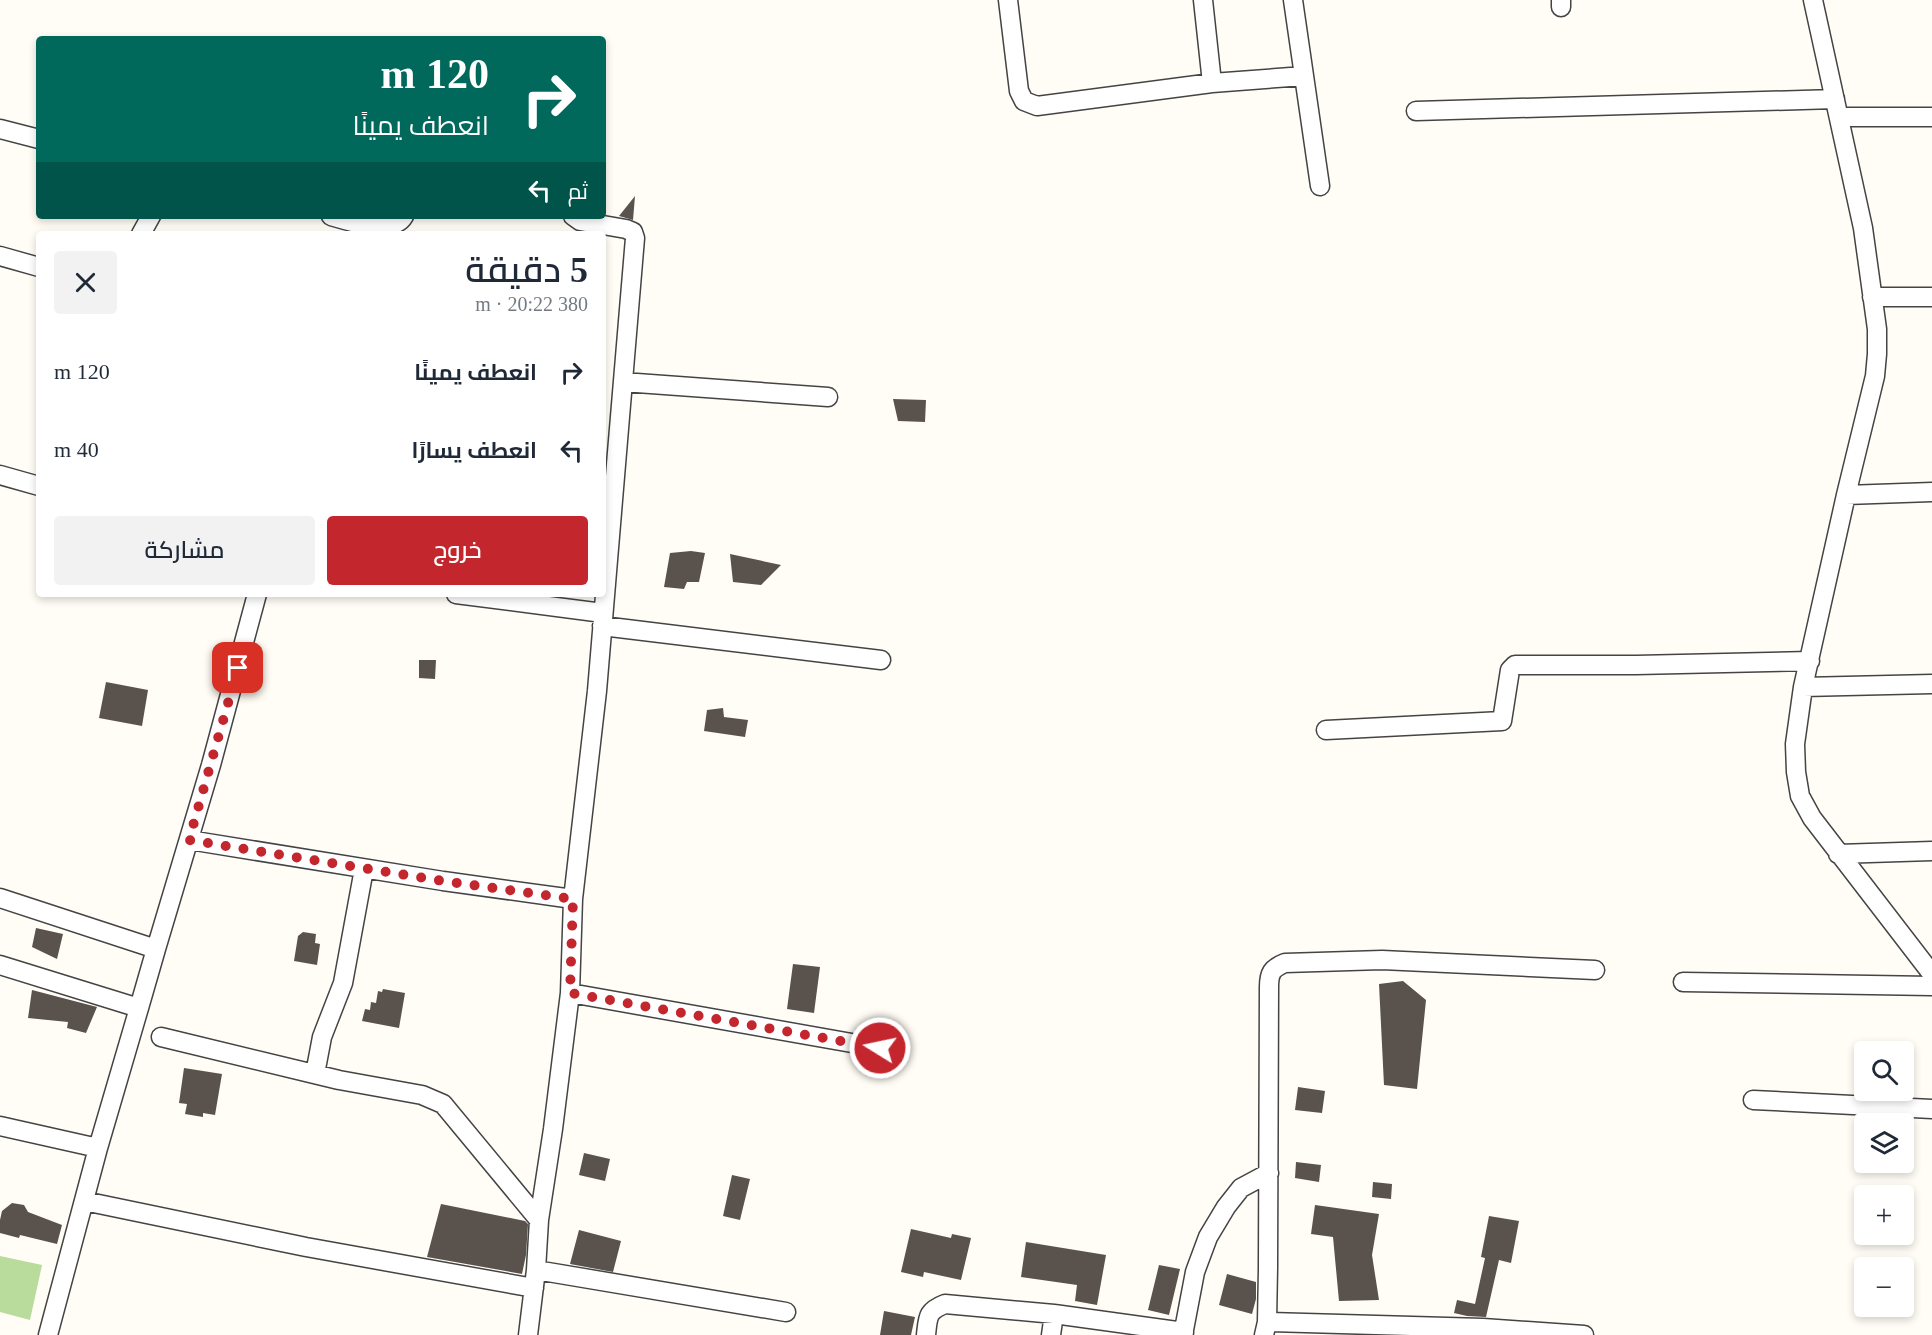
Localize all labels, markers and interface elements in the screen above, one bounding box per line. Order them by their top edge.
text: 120 m [381,51,489,97]
icon: right [510,60,588,138]
text: انعطف يمينًا [353,111,489,141]
icon: left [523,174,556,207]
text: ثم [568,179,588,204]
text: 5 دقيقة [465,250,588,290]
button: close [54,251,117,314]
text: 380 m · 20:22 [475,293,588,315]
icon: right [555,356,588,389]
text: 120 m [54,359,110,384]
text: انعطف يمينًا [414,360,537,385]
icon: left [555,434,588,467]
text: 40 m [54,437,99,462]
text: انعطف يسارًا [412,438,537,463]
button: مشاركة [54,516,315,585]
button: خروج [327,516,588,585]
pin [212,642,263,693]
icon: arrive [221,651,254,684]
position arrow [848,1016,912,1080]
map controls [1854,1041,1914,1317]
button: search [1854,1041,1914,1101]
button: layers [1854,1113,1914,1173]
button: + [1854,1185,1914,1245]
button: − [1854,1257,1914,1317]

